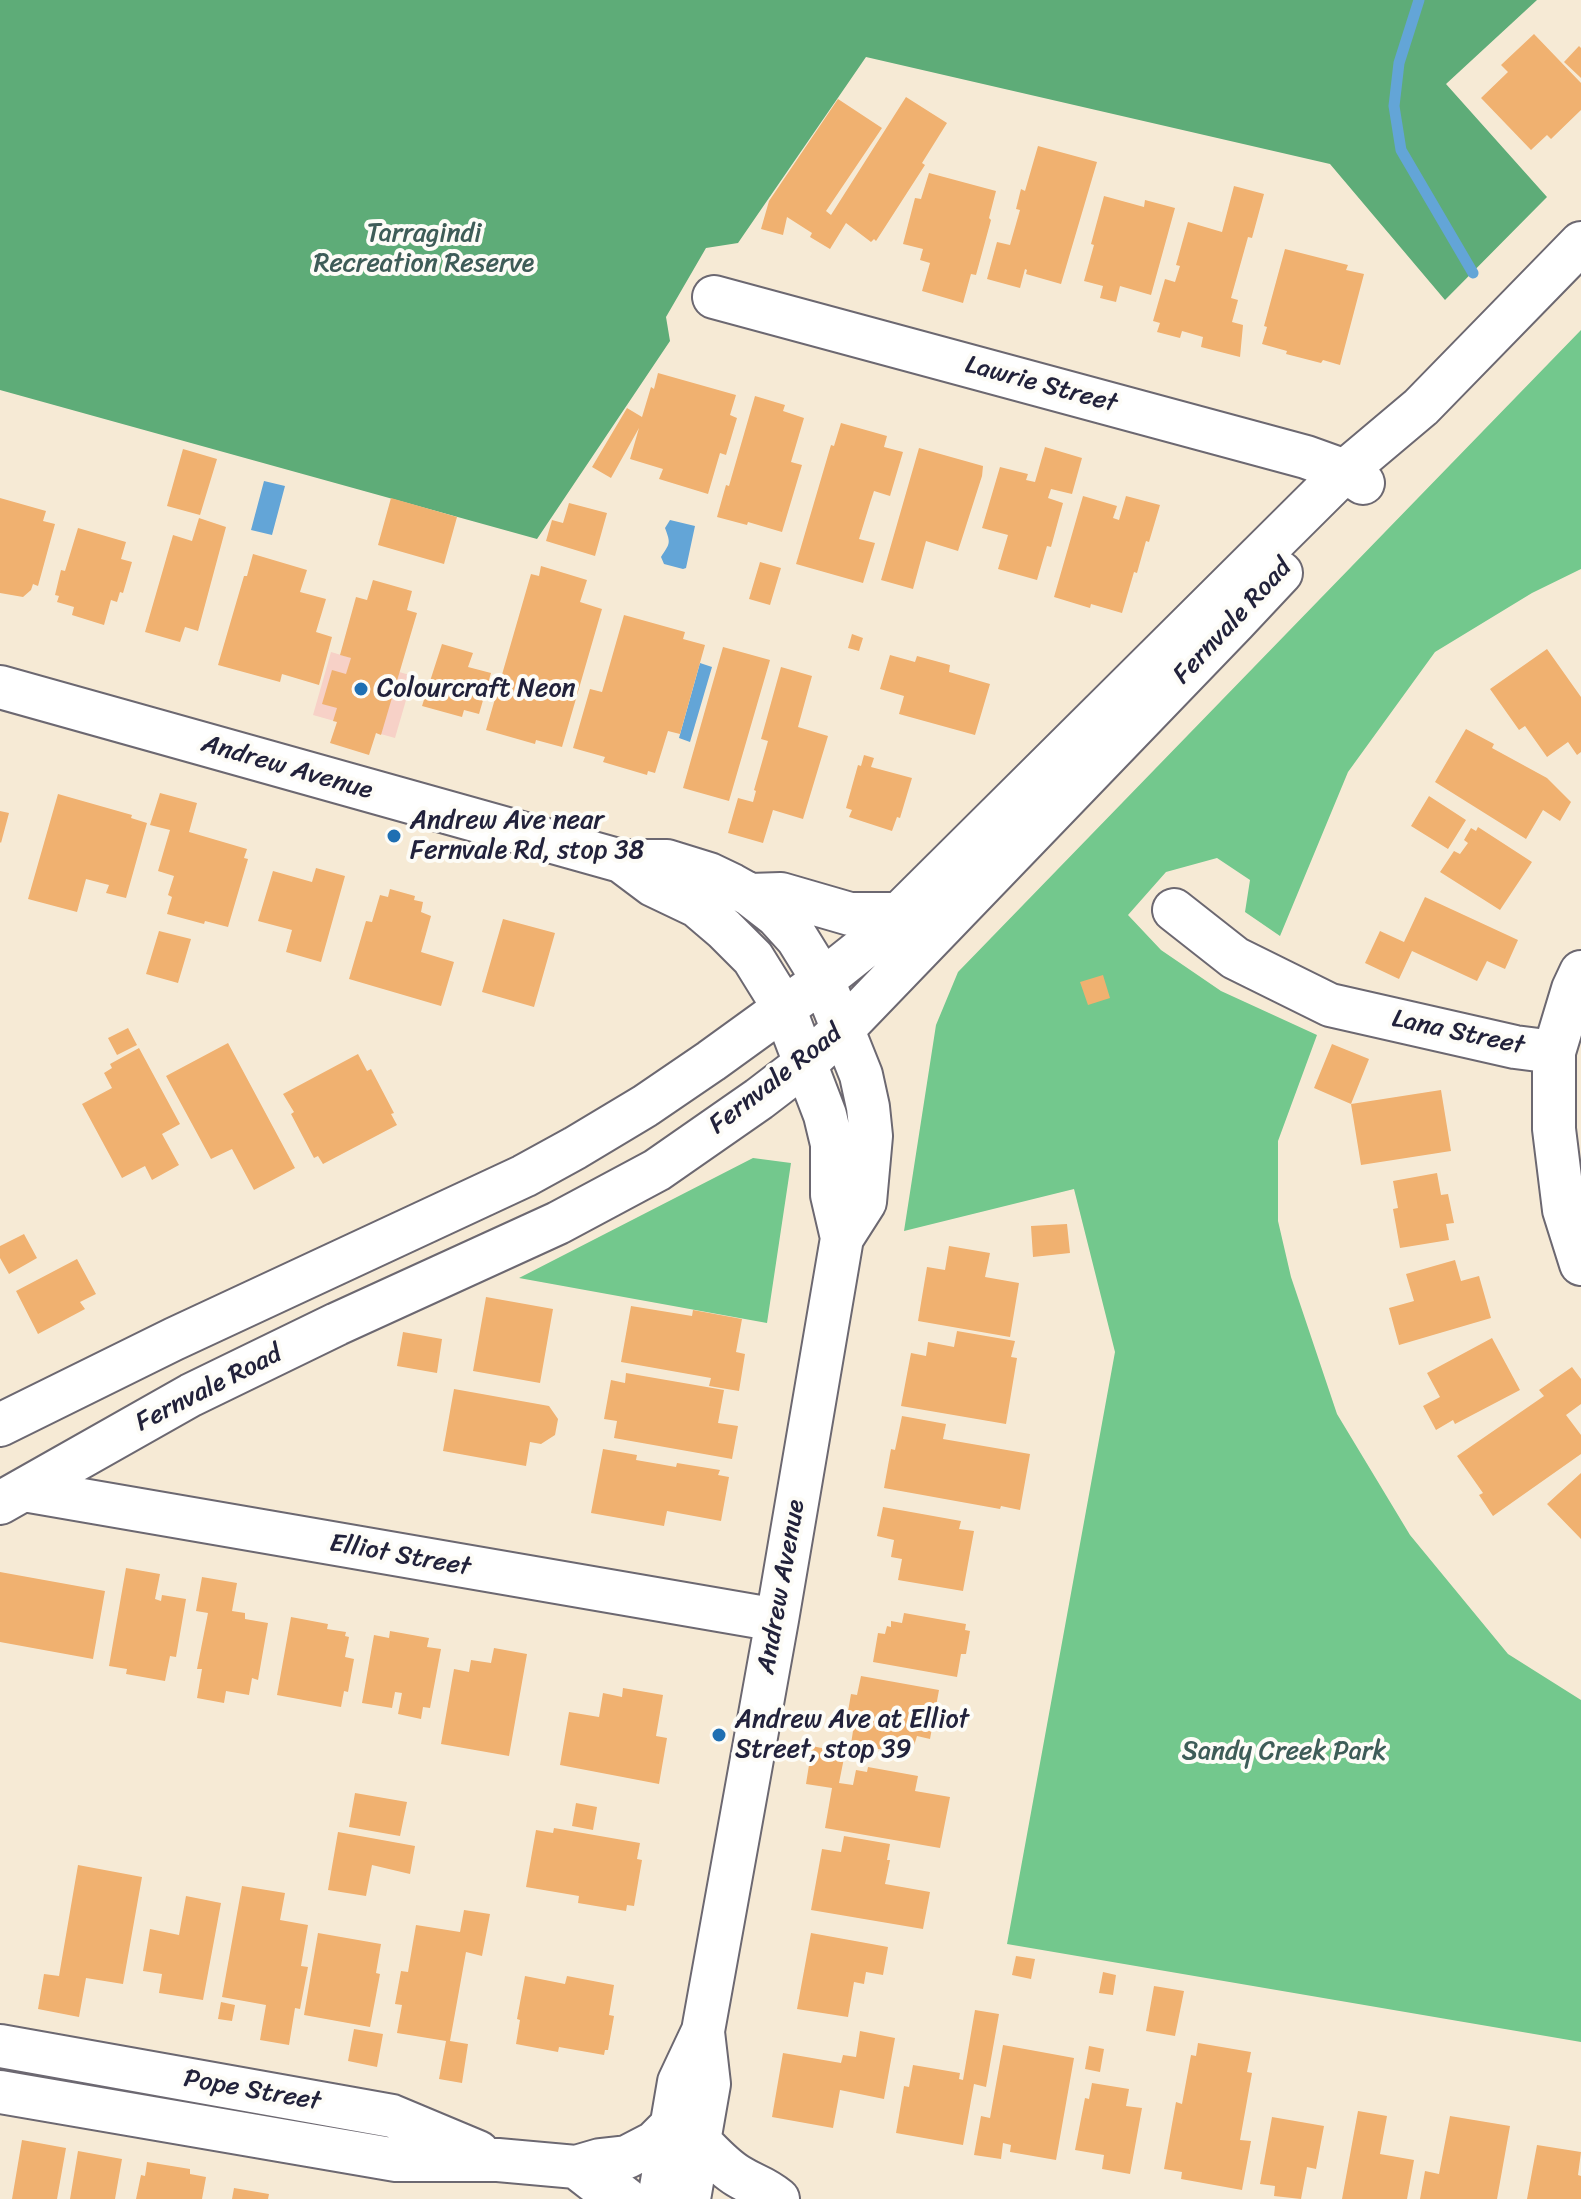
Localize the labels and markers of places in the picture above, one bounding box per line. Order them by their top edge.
place label: Colourcraft Neon [377,673,576,705]
marker: Colourcraft Neon [352,680,370,698]
place label: Andrew Ave near Fernvale Rd, stop 38 [410,805,644,866]
marker: Andrew Ave near Fernvale Rd, stop 38 [385,827,403,845]
place label: Andrew Ave at Elliot Street, stop 39 [735,1704,969,1766]
marker: Andrew Ave at Elliot Street, stop 39 [710,1726,728,1744]

